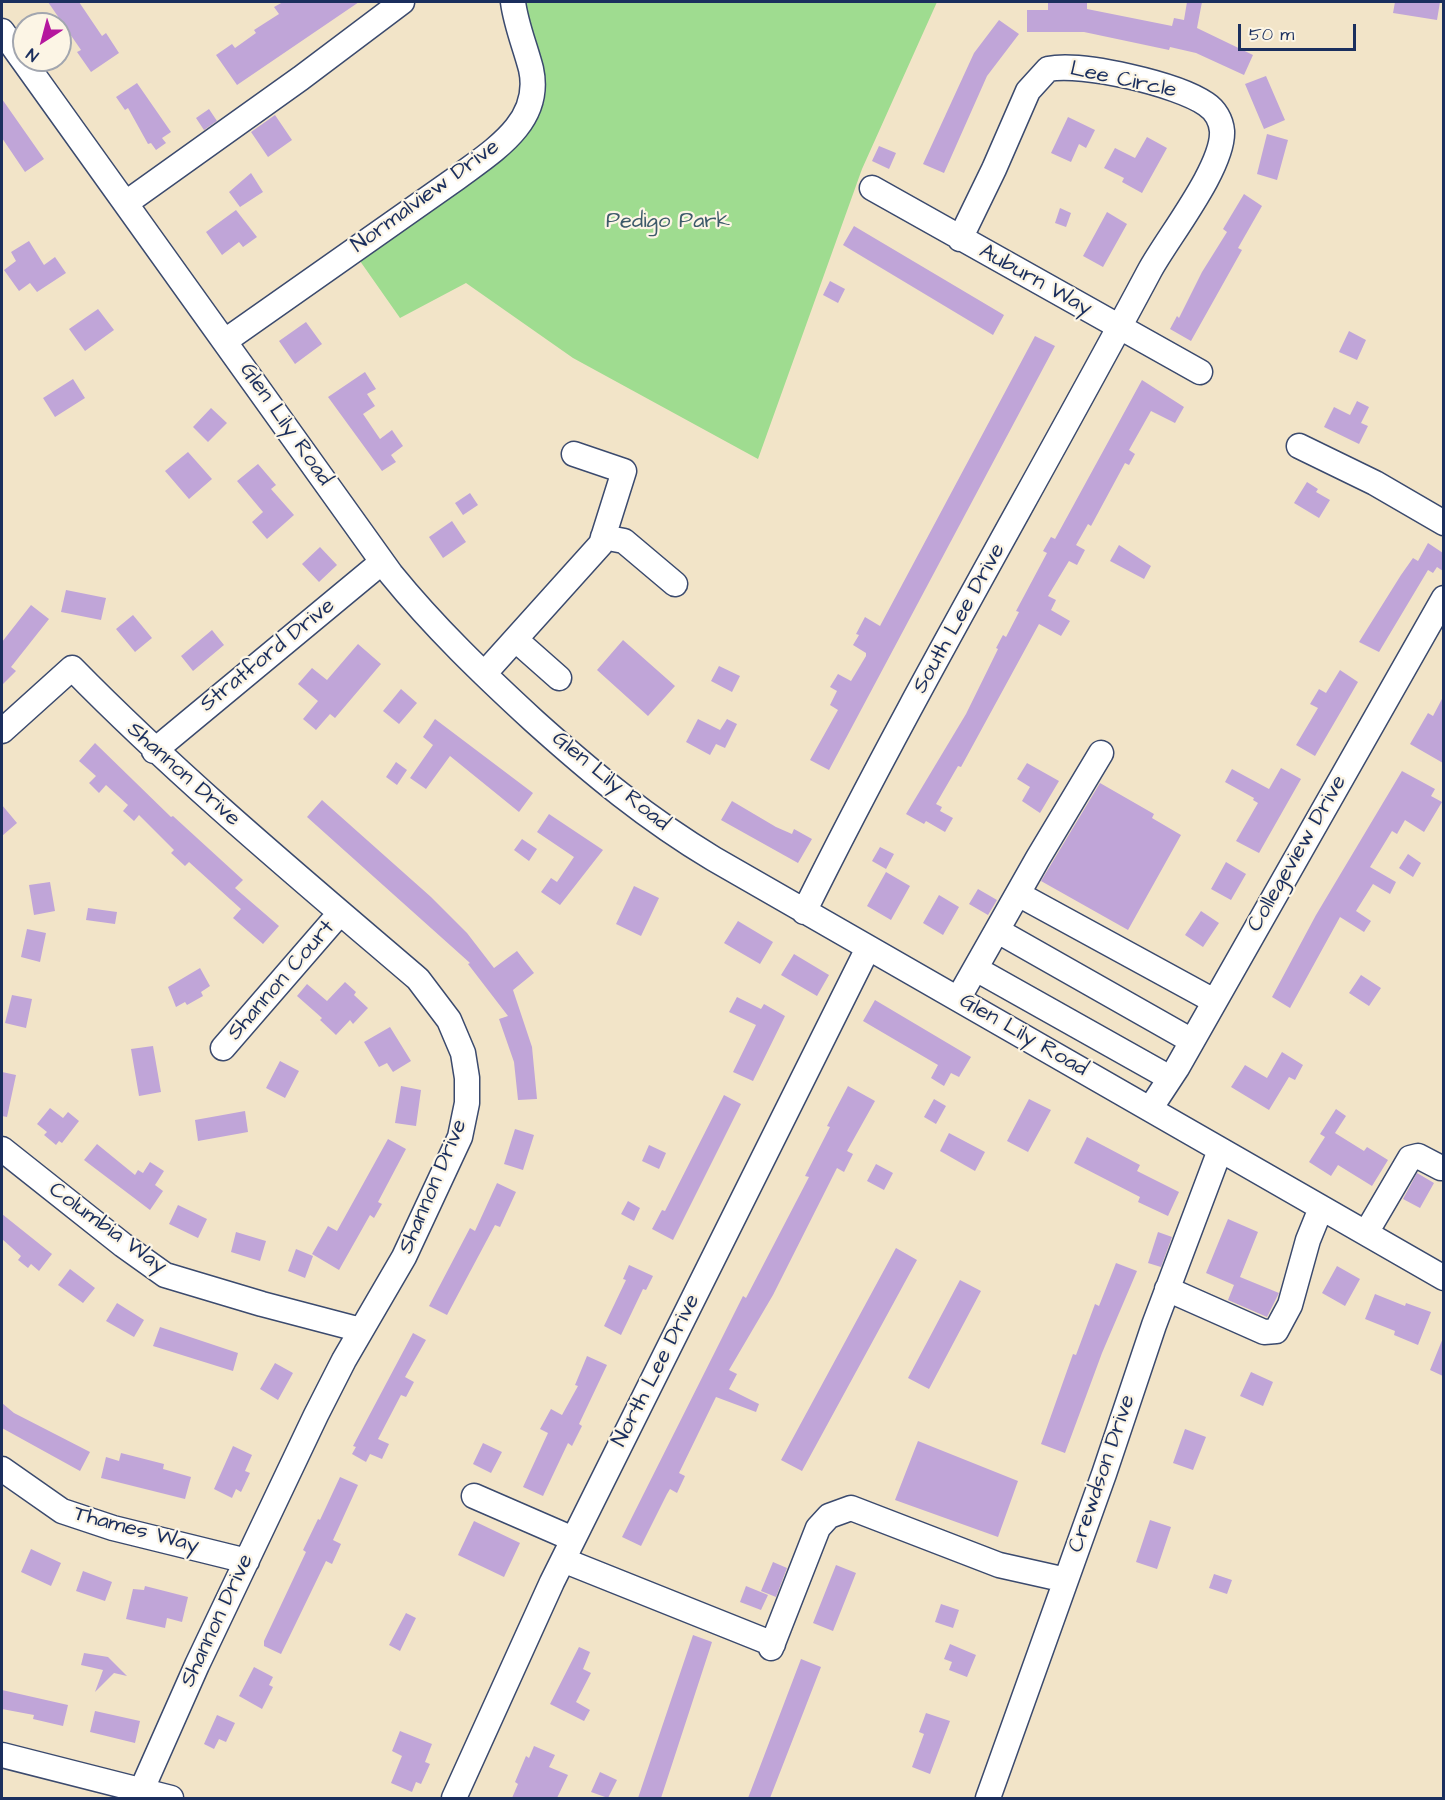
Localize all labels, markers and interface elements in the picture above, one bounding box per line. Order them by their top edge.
north arrow [12,12,72,72]
scale bar [1241,12,1360,50]
text: 50 m [1249,22,1294,47]
text: N [22,43,43,67]
street label: Lee Circle [1067,57,1179,105]
street label: Normalview Drive [347,134,505,260]
park label: Pedigo Park [606,209,730,235]
street label: Auburn Way [974,239,1096,323]
street label: Glen Lily Road [233,359,337,491]
street label: South Lee Drive [908,539,1012,699]
street label: Stratford Drive [195,594,341,718]
street label: Shannon Drive [121,717,245,833]
street label: Glen Lily Road [546,726,674,838]
street label: Collegeview Drive [1242,771,1354,937]
street label: Shannon Court [223,916,341,1046]
street label: Glen Lily Road [954,989,1092,1083]
street label: Shannon Drive [394,1116,474,1258]
street label: Columbia Way [43,1177,171,1281]
street label: North Lee Drive [607,1290,707,1452]
street label: Crewdson Drive [1064,1392,1142,1556]
street label: Thames Way [70,1502,202,1560]
street label: Shannon Drive [176,1550,260,1692]

